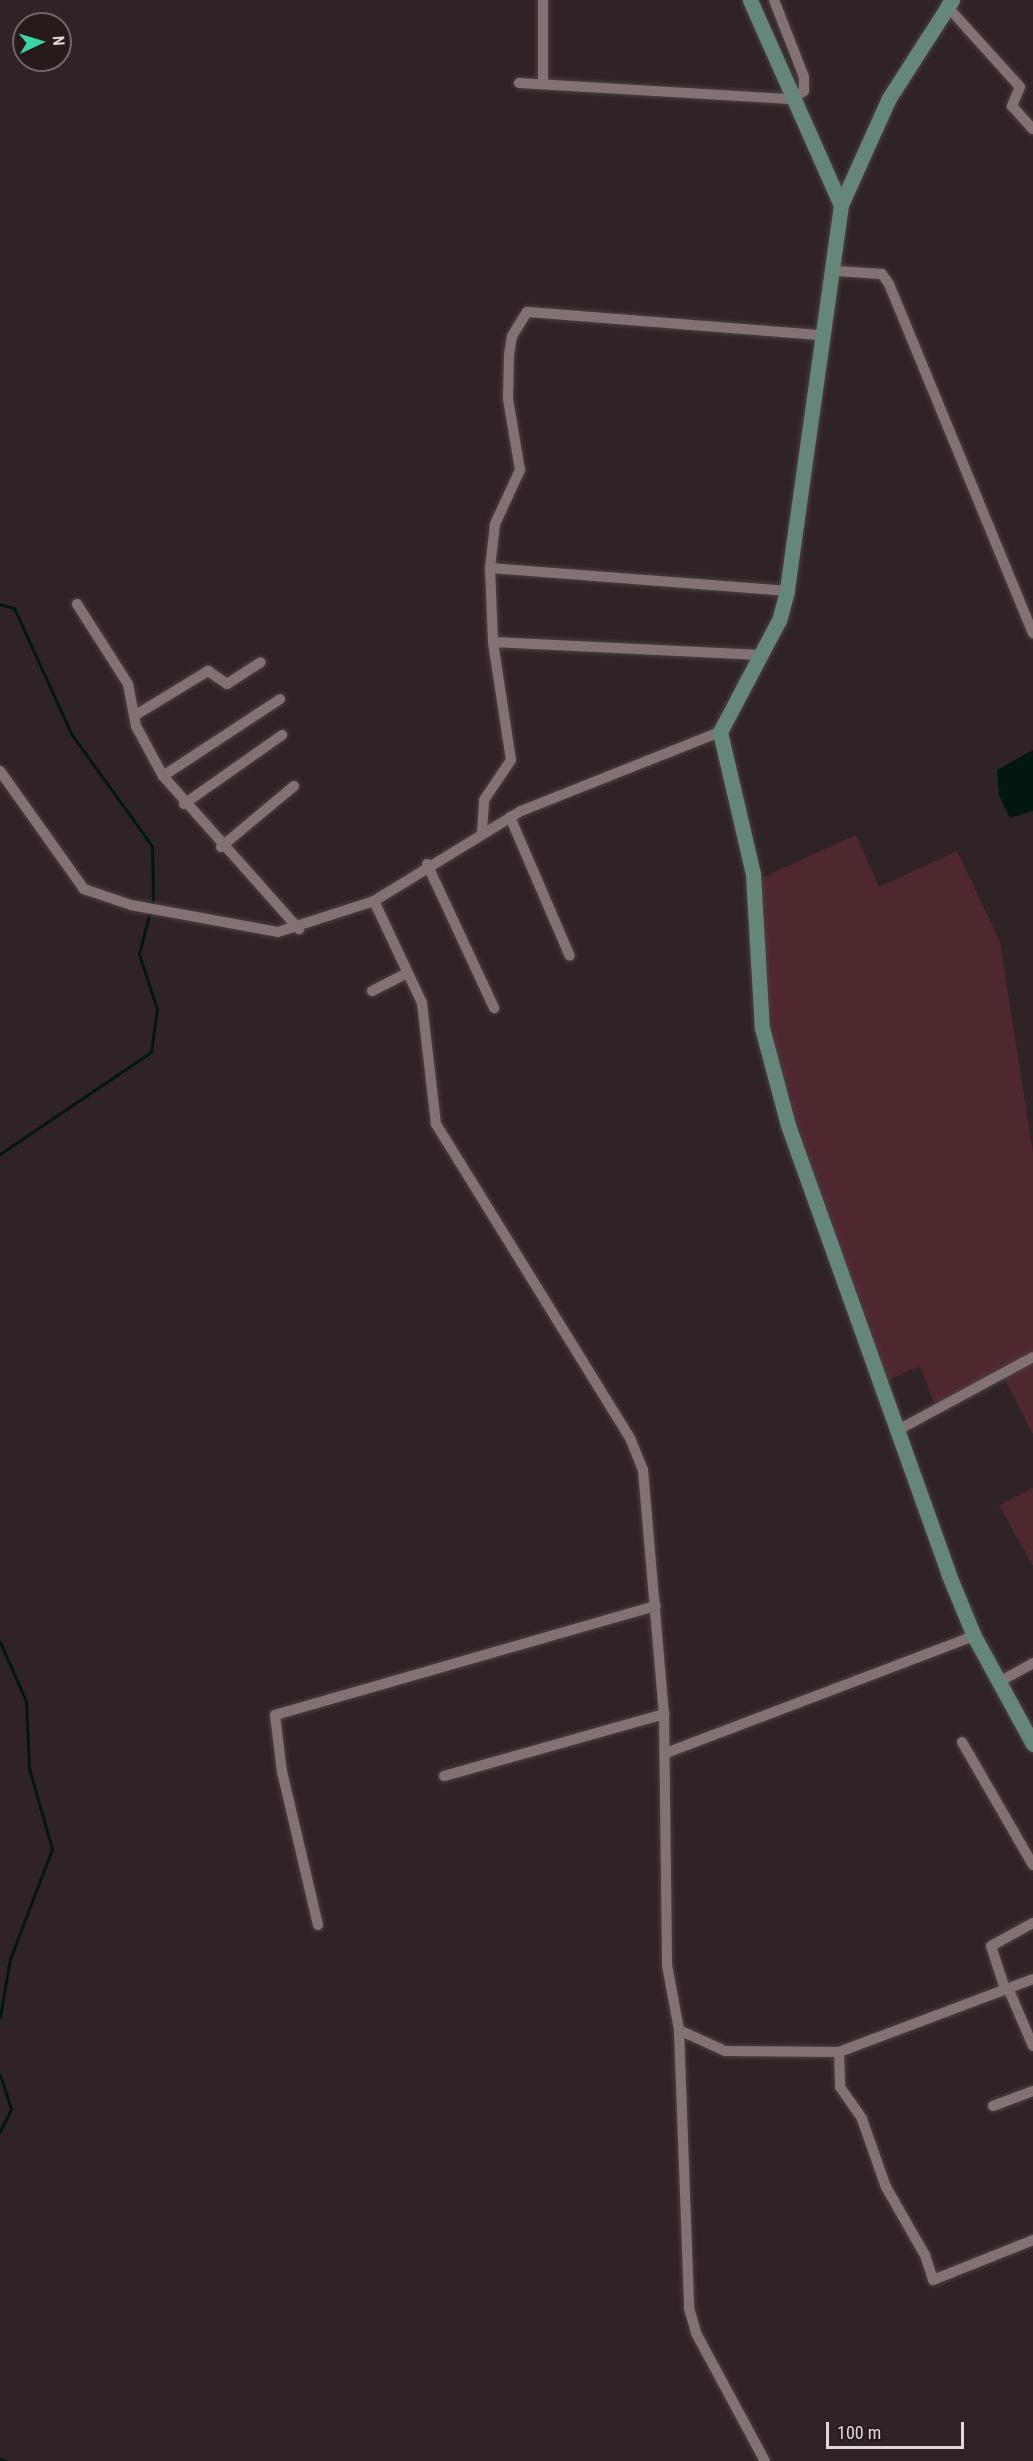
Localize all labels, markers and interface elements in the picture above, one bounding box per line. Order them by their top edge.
north arrow [12,12,72,72]
text: N [49,35,68,46]
scale bar [829,2410,967,2448]
text: 100 m [837,2422,881,2443]

